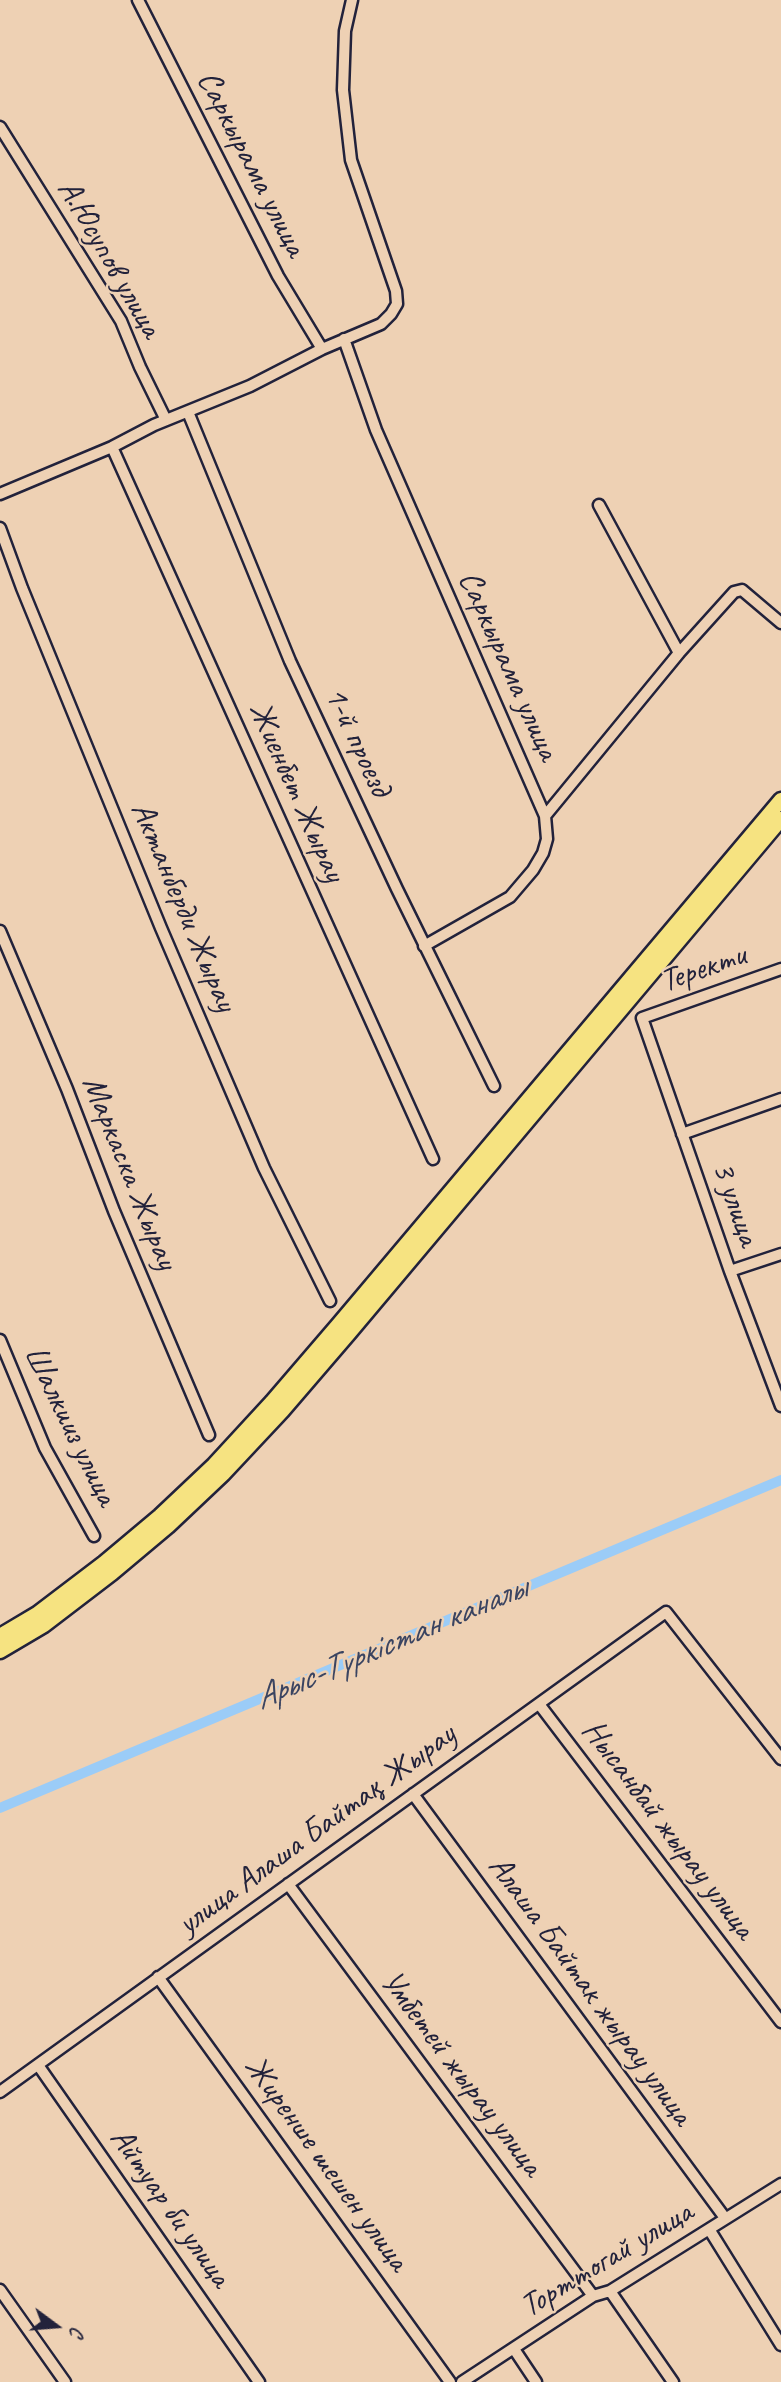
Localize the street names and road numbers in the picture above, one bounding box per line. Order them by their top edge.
street label: Саркырама улица [187,65,315,263]
street label: А.Юсупов улица [48,173,170,345]
street label: Саркырама улица [449,565,567,767]
street label: 1-й проезд [315,681,399,803]
street label: Жиенбет Жырау [239,696,353,888]
street label: Актанберди Жырау [121,796,245,1018]
street label: Теректи [655,936,751,1002]
street label: Маркаска Жырау [72,1071,186,1275]
street label: 3 улица [702,1157,768,1251]
street label: Шалкииз улица [14,1340,126,1512]
street label: Нысанбай жырау улица [573,1712,763,1948]
street label: улица Алаша Байтақ Жырау [170,1716,464,1944]
street label: Алаша Байтак жырау улица [479,1849,701,2133]
street label: Умбетей жырау улица [371,1964,551,2184]
street label: Жиренше шешен улица [235,2049,417,2279]
street label: Айтуар би улица [101,2121,239,2295]
street label: Торттогай улица [514,2193,700,2327]

